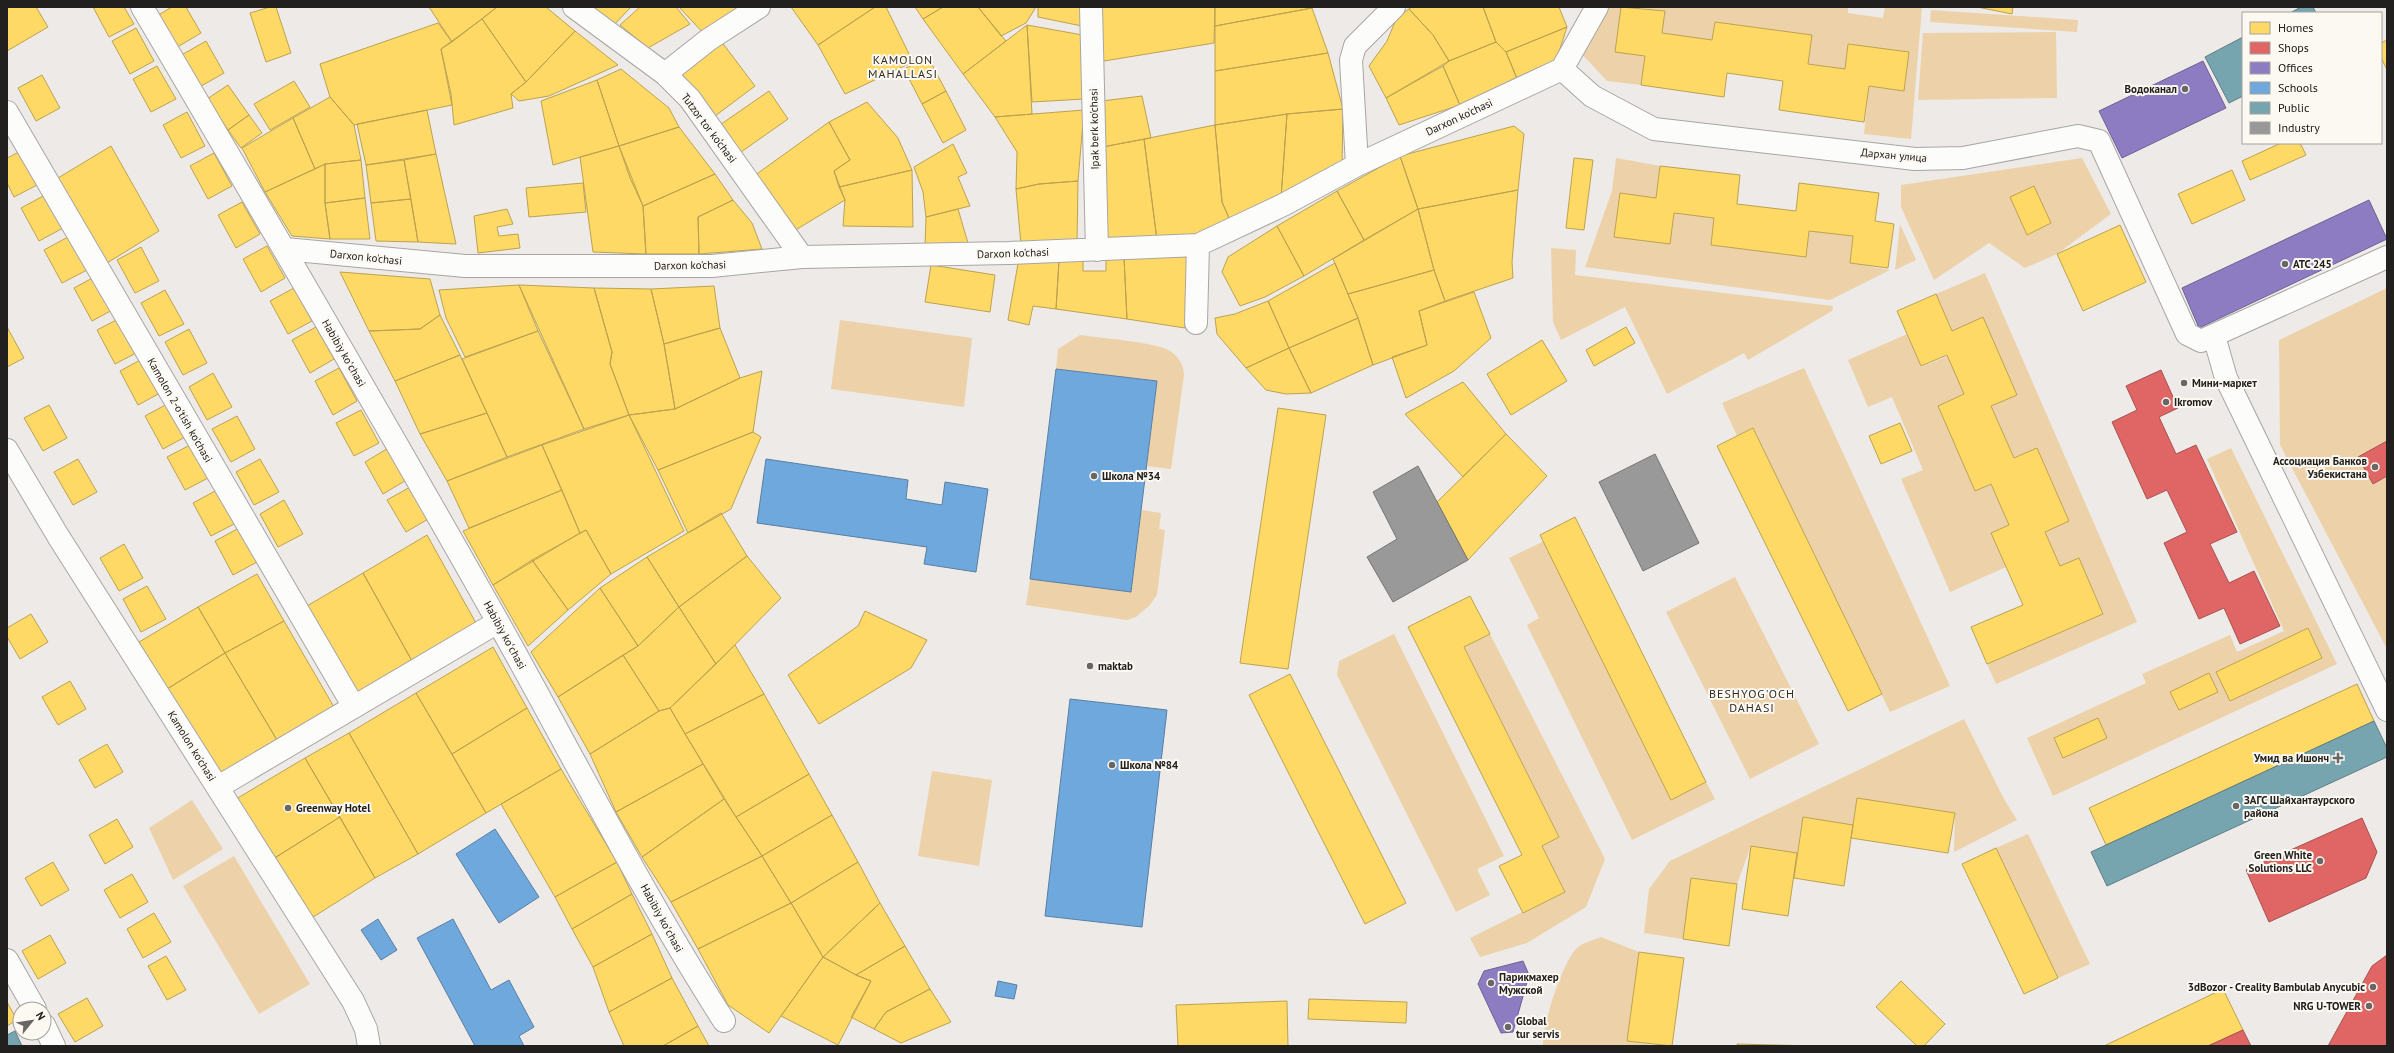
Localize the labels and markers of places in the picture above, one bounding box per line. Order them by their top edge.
place label: Водоканал [2125,82,2177,96]
marker: Водоканал [2180,84,2190,94]
place label: АТС 245 [2293,257,2332,271]
marker: АТС 245 [2280,259,2290,269]
place label: Мини-маркет [2192,376,2257,390]
marker: Мини-маркет [2179,378,2189,388]
place label: Ikromov [2174,395,2213,409]
marker: Ikromov [2161,397,2171,407]
place label: Ассоциация Банков Узбекистана [2273,454,2367,481]
marker: Ассоциация Банков Узбекистана [2370,462,2380,472]
place label: Школа №34 [1102,469,1161,483]
marker: Школа №34 [1089,471,1099,481]
place label: maktab [1098,659,1133,673]
marker: maktab [1085,661,1095,671]
place label: Умид ва Ишонч [2253,751,2329,765]
marker: Умид ва Ишонч [2332,752,2344,764]
place label: Школа №84 [1120,758,1179,772]
marker: Школа №84 [1107,760,1117,770]
place label: ЗАГС Шайхантаурского района [2244,793,2355,820]
place label: Greenway Hotel [296,801,371,815]
marker: ЗАГС Шайхантаурского района [2231,801,2241,811]
marker: Greenway Hotel [283,803,293,813]
place label: Green White Solutions LLC [2249,848,2312,875]
marker: Green White Solutions LLC [2315,856,2325,866]
place label: Парикмахер Мужской [1499,970,1559,997]
marker: Парикмахер Мужской [1486,978,1496,988]
place label: 3dBozor - Creality Bambulab Anycubic [2188,980,2365,994]
marker: 3dBozor - Creality Bambulab Anycubic [2368,982,2378,992]
place label: NRG U-TOWER [2293,999,2361,1013]
marker: NRG U-TOWER [2364,1001,2374,1011]
place label: Global tur servis [1516,1014,1560,1041]
marker: Global tur servis [1503,1022,1513,1032]

